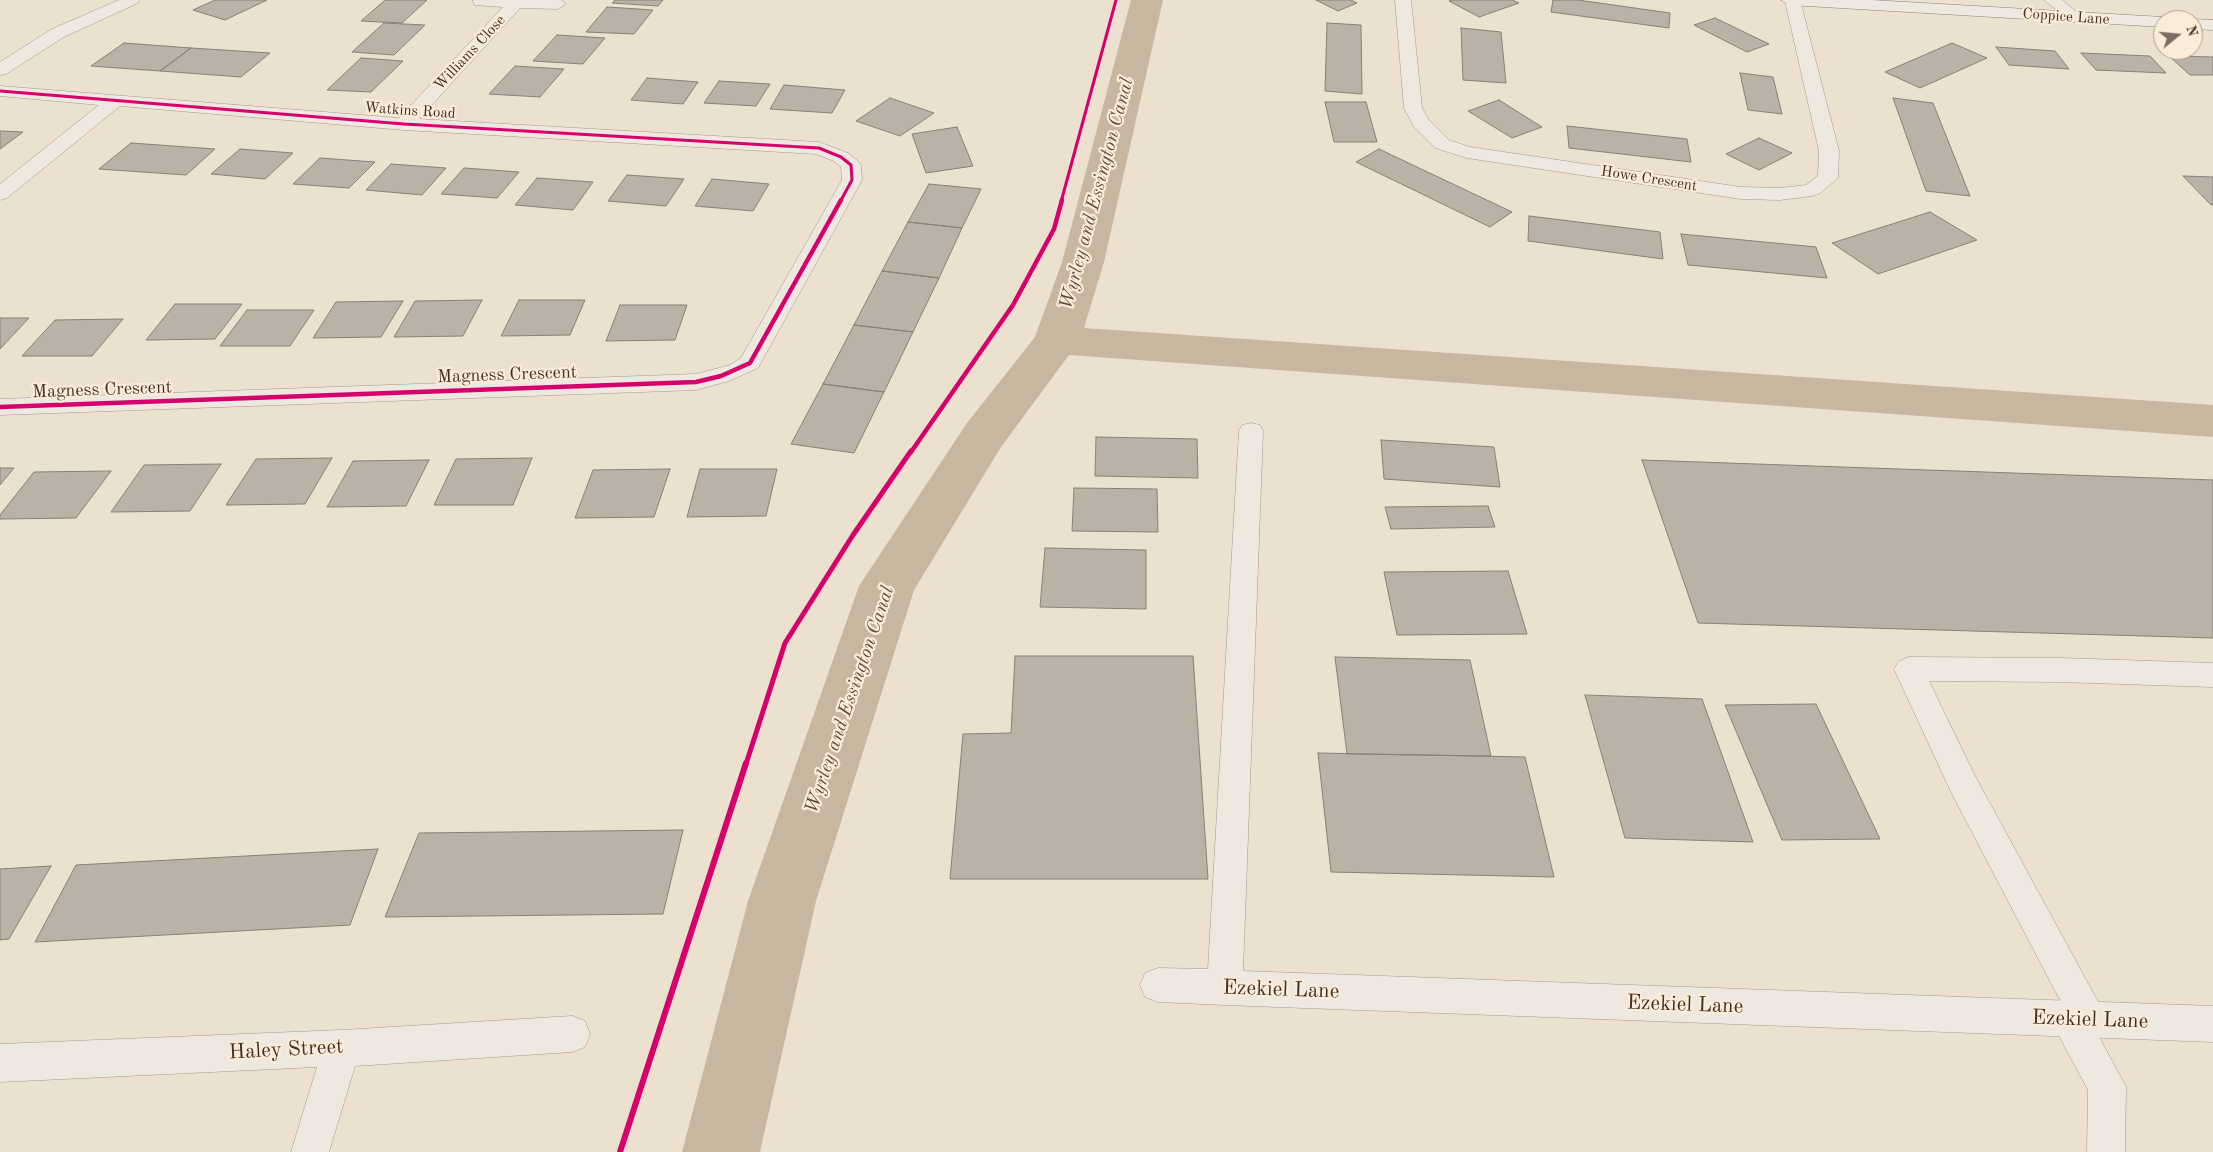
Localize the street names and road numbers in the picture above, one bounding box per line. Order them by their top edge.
street label: Coppice Lane [2022,5,2110,29]
street label: Williams Close [430,12,510,94]
street label: Watkins Road [364,99,456,123]
street label: Howe Crescent [1599,162,1699,196]
street label: Magness Crescent [437,362,577,388]
street label: Magness Crescent [32,377,172,403]
street label: Ezekiel Lane [1222,975,1340,1005]
street label: Ezekiel Lane [1626,990,1744,1020]
street label: Ezekiel Lane [2031,1005,2149,1035]
street label: Haley Street [228,1034,344,1066]

